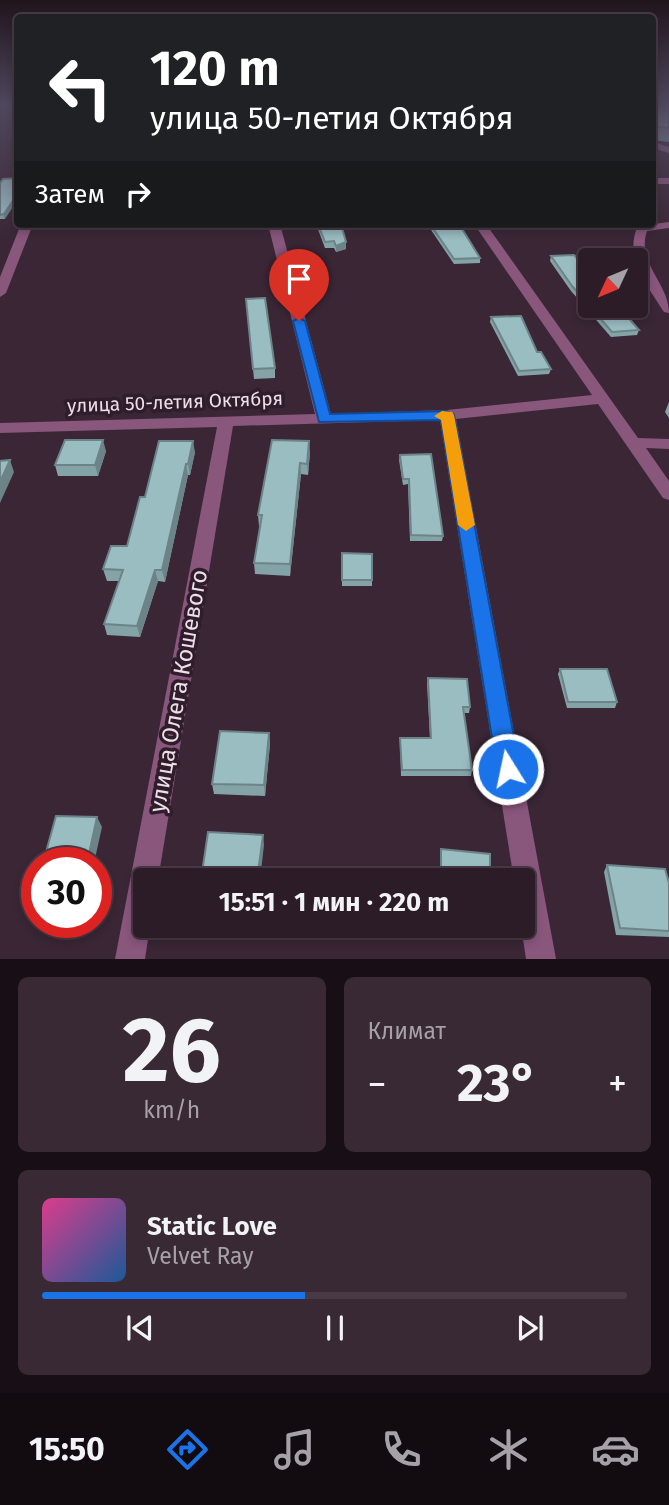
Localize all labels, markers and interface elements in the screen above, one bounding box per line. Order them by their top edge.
text: 120 m [150,39,280,98]
icon: left [35,42,126,133]
text: улица 50-летия Октября [150,99,514,137]
icon: right [119,175,157,213]
text: Затем [35,179,105,210]
north arrow [578,248,648,318]
map controls [578,248,648,318]
pin [269,249,329,321]
icon: arrive [280,260,318,298]
street label: улица 50-летия Октября [67,387,283,417]
street label: улица Олега Кошевого [143,568,213,814]
position arrow [471,732,545,806]
speed limit sign: 30 [21,847,112,938]
text: 15:51 · 1 мин · 220 m [219,887,449,918]
text: 26 [123,996,221,1105]
text: Климат [368,1017,446,1045]
text: 23° [457,1052,538,1115]
text: − [368,1061,387,1107]
text: + [608,1061,627,1107]
text: km/h [143,1096,200,1124]
text: Static Love [147,1211,277,1242]
text: Velvet Ray [147,1242,254,1270]
icon: previous [121,1309,159,1347]
icon: pause [316,1309,354,1347]
icon: next [511,1309,549,1347]
icon: directions [163,1425,212,1474]
icon: music [270,1425,319,1474]
icon: phone [377,1425,426,1474]
icon: climate [484,1425,533,1474]
icon: car [591,1425,640,1474]
text: 15:50 [29,1430,105,1468]

